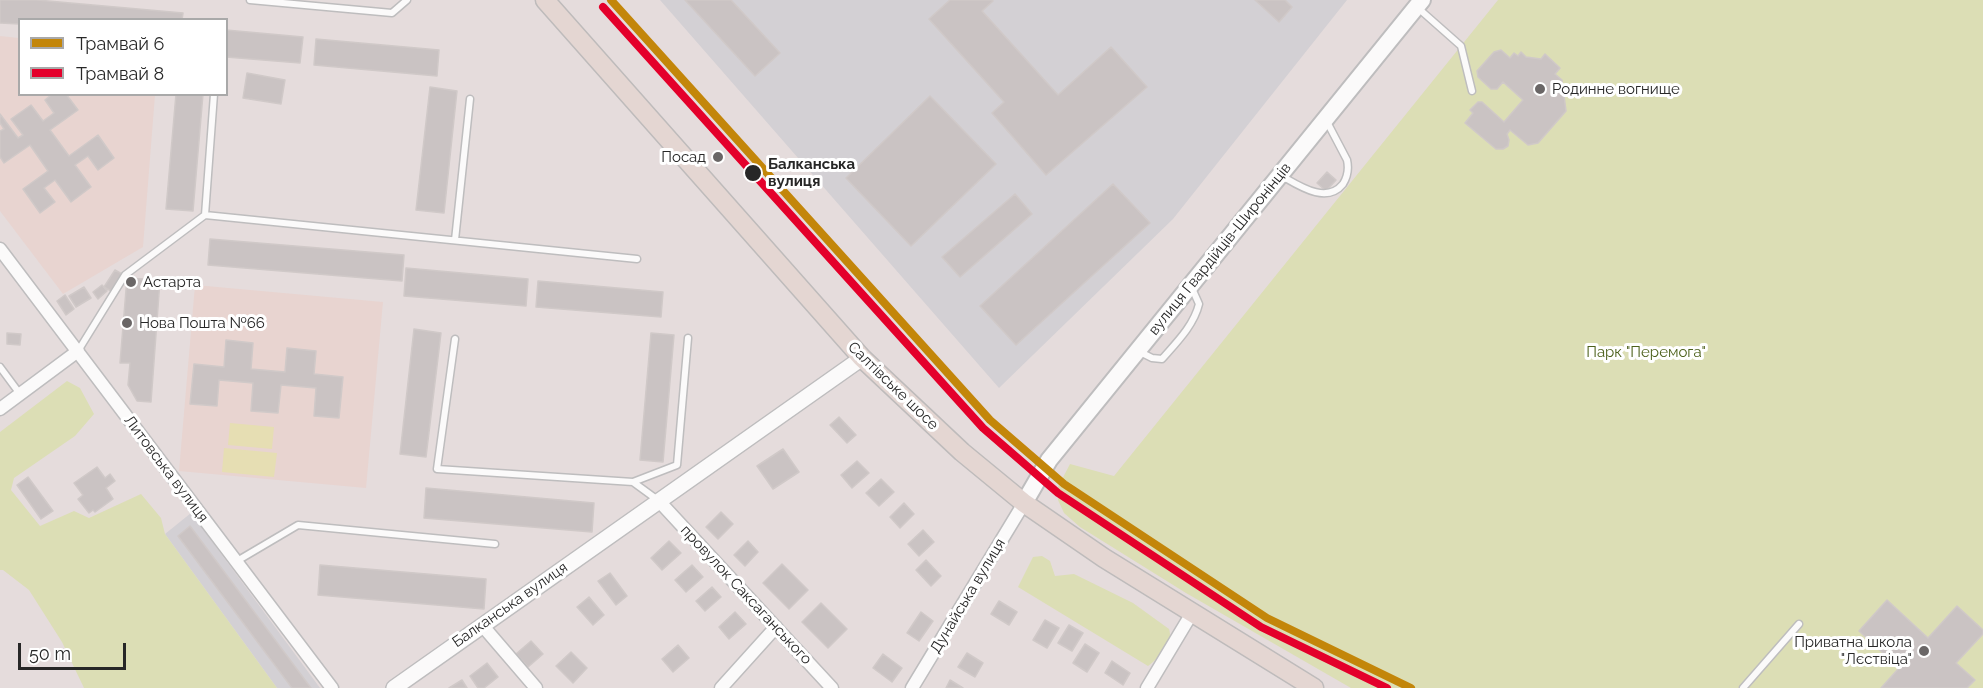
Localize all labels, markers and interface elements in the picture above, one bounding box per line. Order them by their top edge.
legend [18,18,228,96]
text: Трамвай 6 [76,33,164,54]
text: Трамвай 8 [76,63,164,84]
place label: Родинне вогнище [1552,80,1680,98]
marker: Родинне вогнище [1533,82,1547,96]
place label: Посад [661,148,706,166]
marker: Посад [711,150,725,164]
place label: Балканська вулиця [768,155,855,190]
street label: вулиця Гвардійців-Широнінців [1145,159,1295,339]
marker: Балканська вулиця [743,163,763,183]
place label: Астарта [143,273,201,291]
marker: Астарта [124,275,138,289]
place label: Нова Пошта №66 [139,314,265,332]
marker: Нова Пошта №66 [120,316,134,330]
street label: Салтівське шосе [844,338,942,434]
park label: Парк "Перемога" [1586,343,1706,361]
street label: Литовська вулиця [120,412,212,526]
street label: провулок Саксаганського [677,522,815,668]
street label: Дунайська вулиця [927,535,1009,657]
street label: Балканська вулиця [449,558,571,652]
scale bar [21,631,129,669]
place label: Приватна школа "Лєствіца" [1794,633,1912,668]
text: 50 m [29,643,71,664]
marker: Приватна школа "Лєствіца" [1917,644,1931,658]

